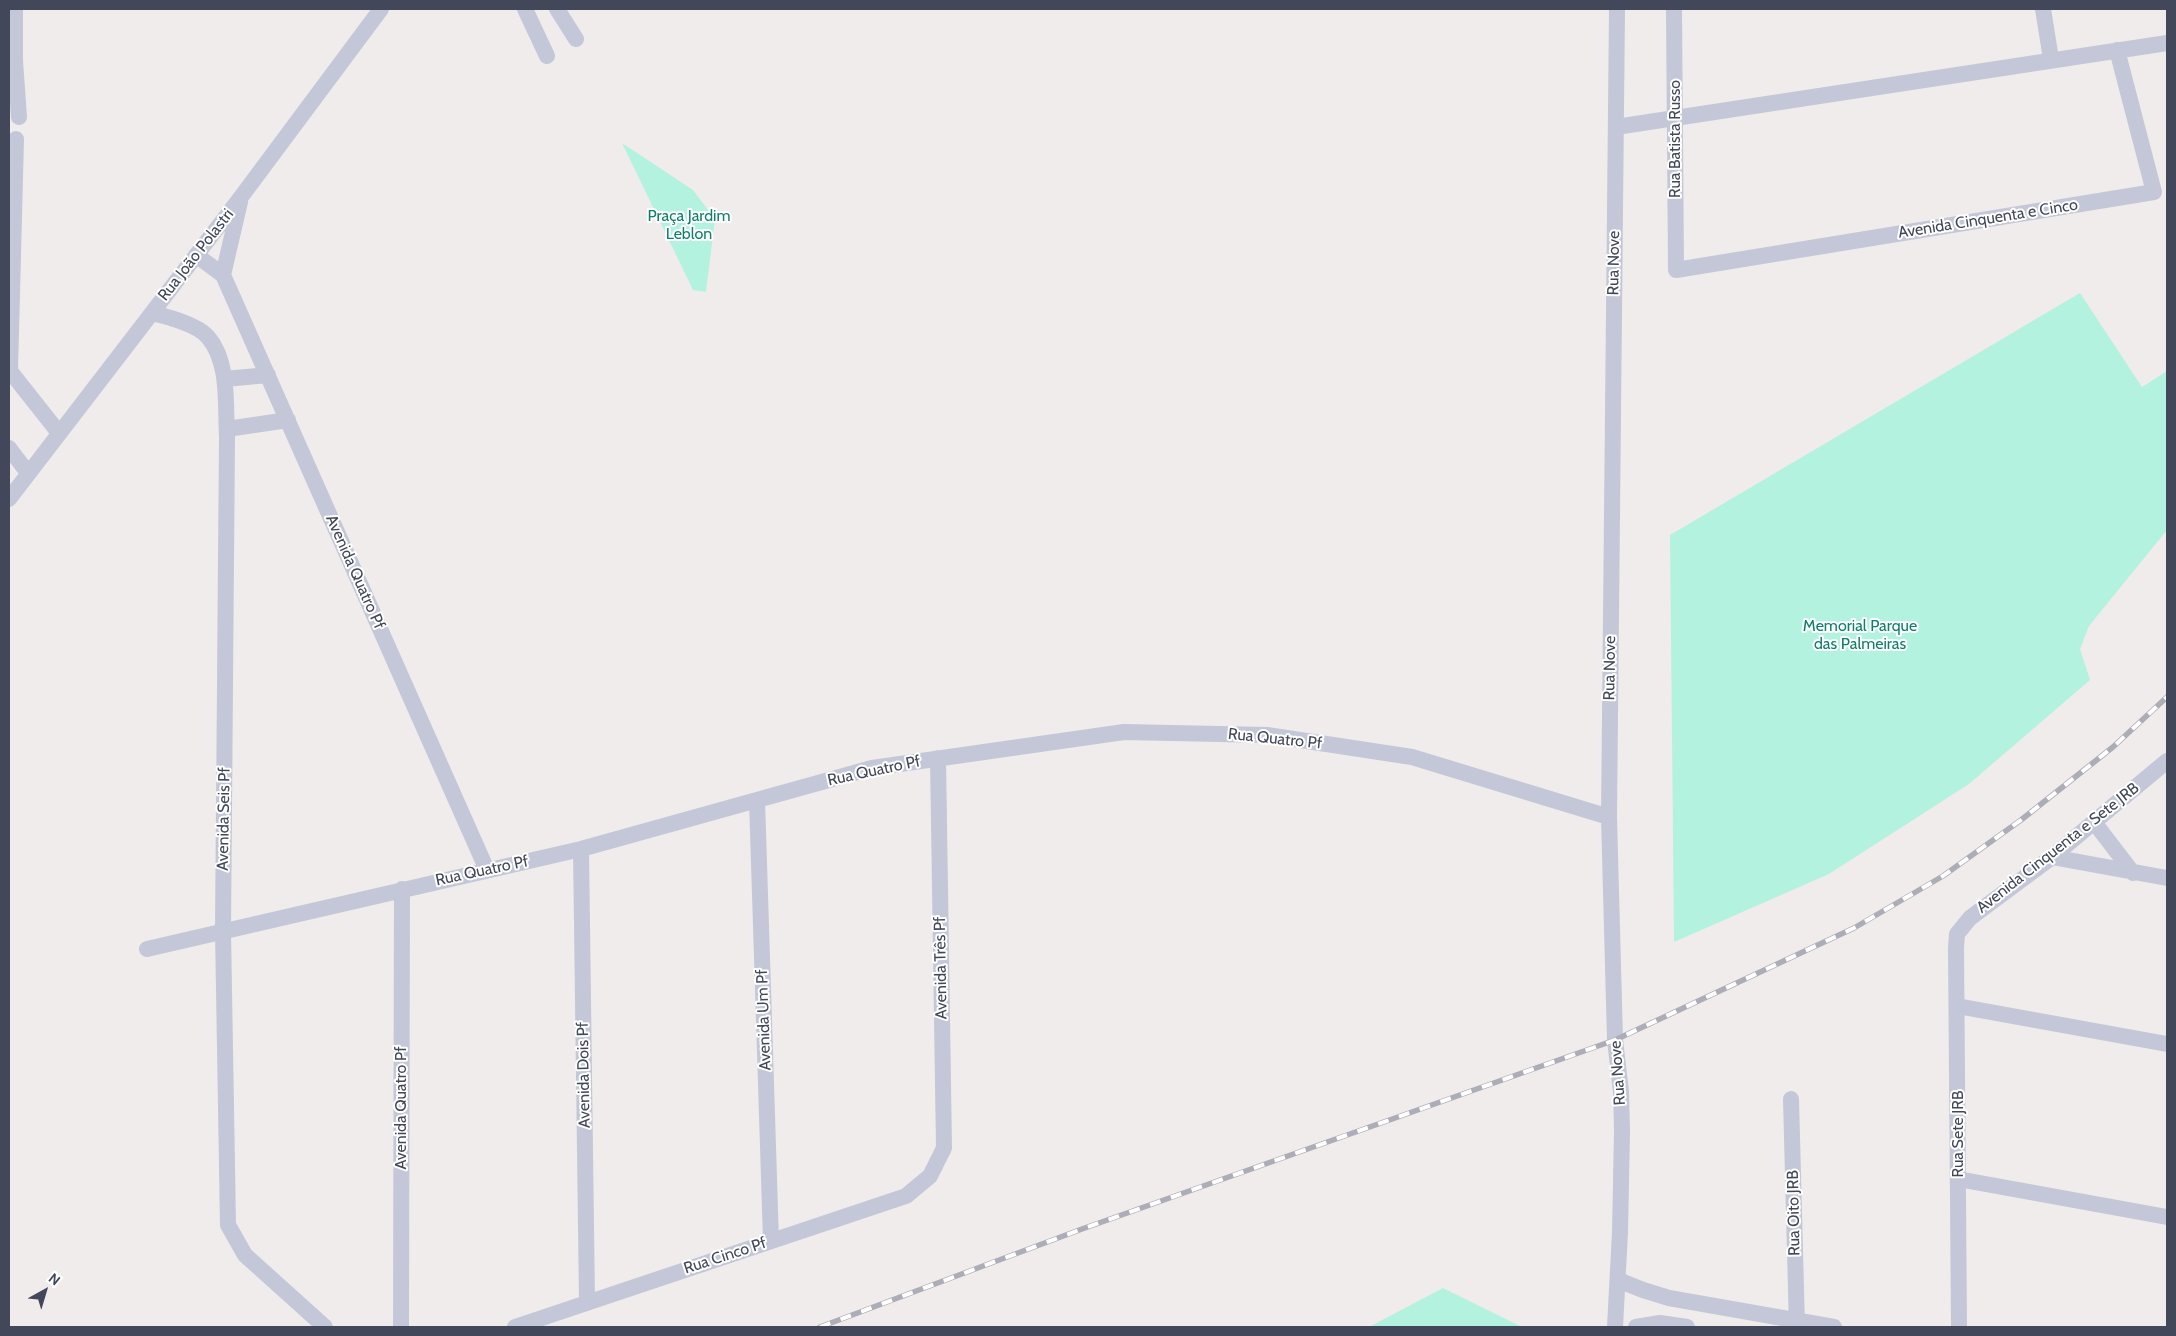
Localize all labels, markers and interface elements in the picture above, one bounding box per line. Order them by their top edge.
street label: Rua Batista Russo [1665,80,1685,198]
street label: Avenida Cinquenta e Cinco [1897,195,2079,243]
street label: Rua João Polastri [154,205,238,305]
park label: Praça Jardim Leblon [648,206,730,244]
street label: Rua Nove [1604,230,1624,296]
street label: Avenida Quatro Pf [321,512,389,632]
park label: Memorial Parque das Palmeiras [1803,616,1917,654]
street label: Rua Nove [1600,635,1620,701]
street label: Rua Quatro Pf [1227,725,1323,753]
street label: Rua Quatro Pf [826,752,922,790]
street label: Avenida Seis Pf [213,767,235,871]
street label: Avenida Cinquenta e Sete JRB [1973,779,2143,917]
street label: Rua Quatro Pf [434,852,530,890]
street label: Avenida Três Pf [931,917,951,1019]
street label: Avenida Um Pf [753,969,775,1071]
street label: Avenida Dois Pf [573,1022,595,1128]
street label: Rua Nove [1606,1040,1630,1106]
street label: Avenida Quatro Pf [391,1047,411,1169]
street label: Rua Sete JRB [1948,1090,1968,1178]
street label: Rua Oito JRB [1784,1170,1804,1256]
street label: Rua Cinco Pf [681,1234,769,1278]
north arrow [20,1266,70,1316]
text: N [45,1269,64,1289]

